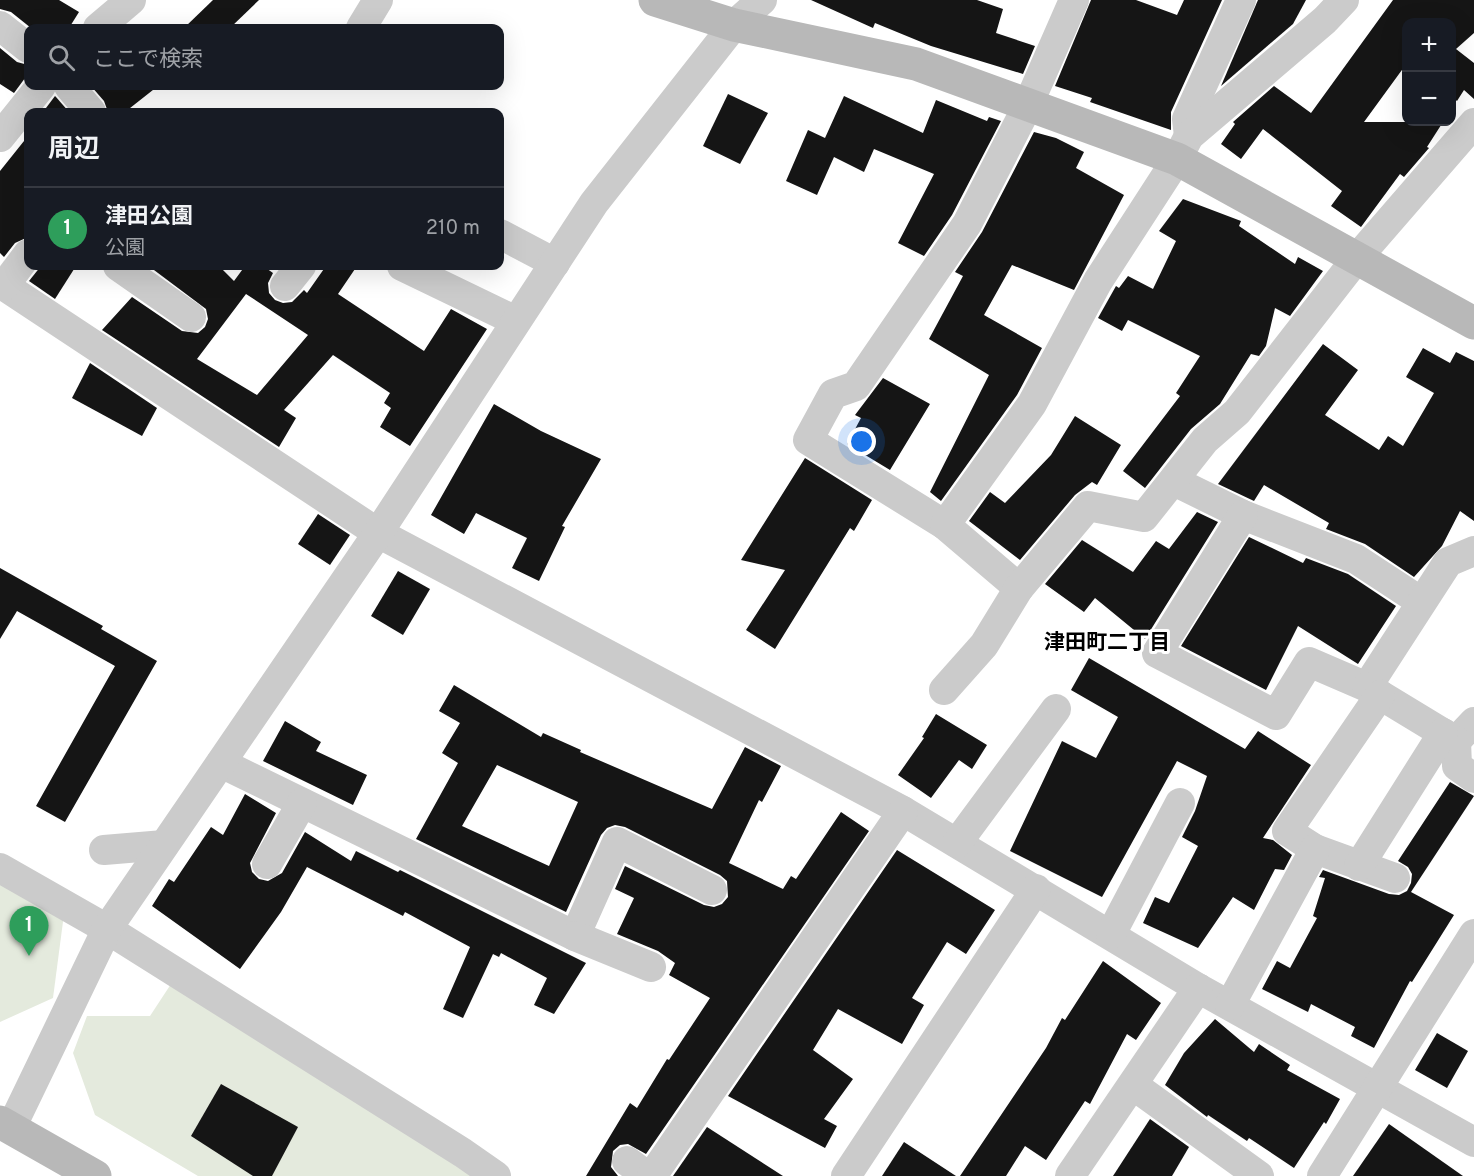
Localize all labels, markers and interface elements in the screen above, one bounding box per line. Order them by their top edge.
map controls [1402,18,1456,126]
button: + [1402,18,1456,72]
search box [24,24,504,90]
icon: search [45,41,78,74]
text: ここで検索 [93,47,203,74]
button: − [1402,72,1456,126]
text: 周辺 [48,134,100,167]
text: 津田公園 [105,204,193,231]
text: 1 [64,216,72,242]
text: 210 m [426,216,480,242]
text: 公園 [105,236,145,262]
your location [847,427,876,456]
district label: 津田町二丁目 [1044,630,1170,657]
pin: 1 [9,906,48,956]

